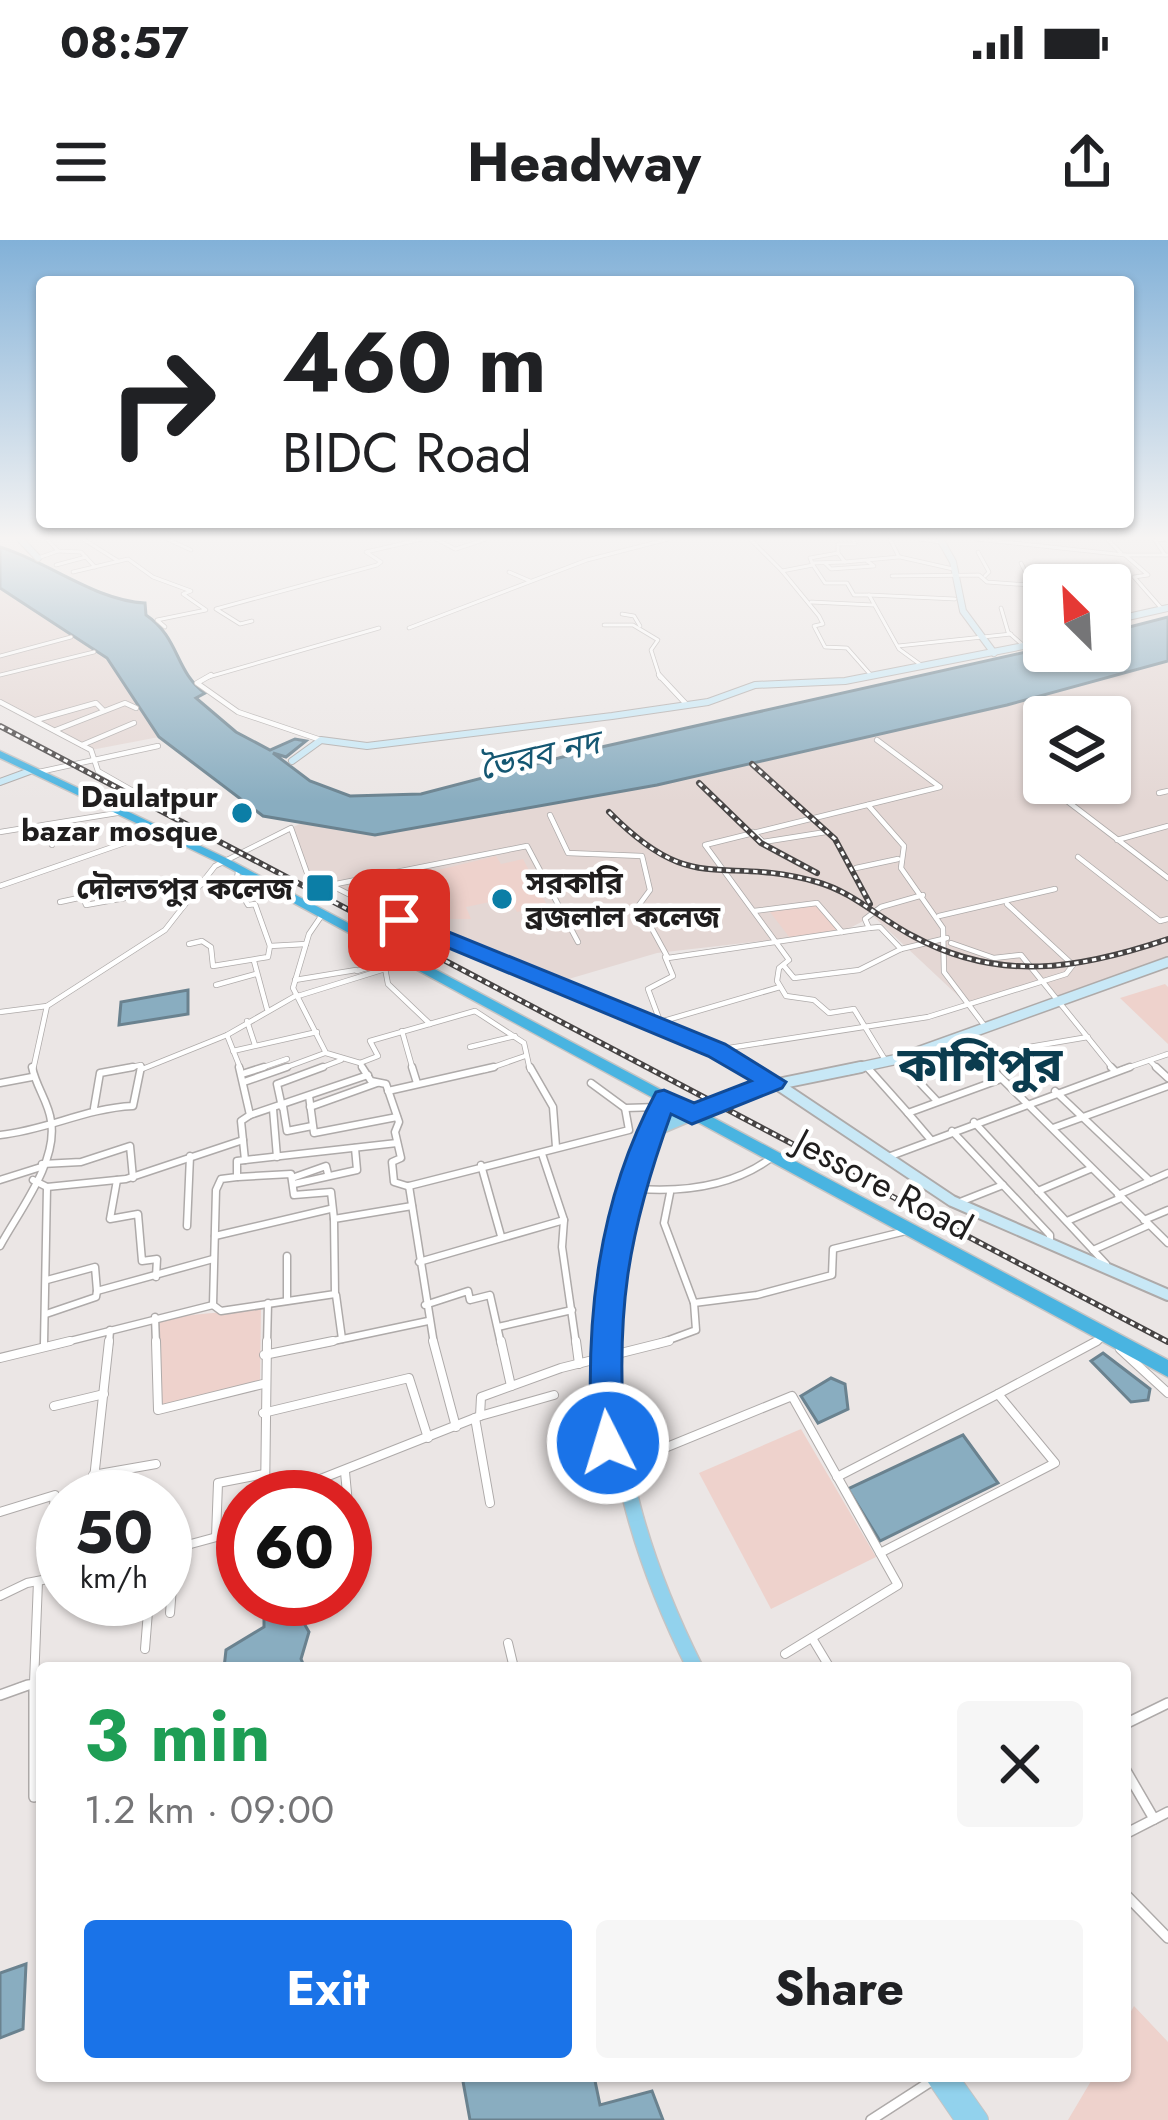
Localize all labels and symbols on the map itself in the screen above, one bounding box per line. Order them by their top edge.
north arrow [1023,564,1131,672]
water label: ভৈরব নদ [474,717,610,792]
place label: Daulatpur bazar mosque [21,775,219,852]
marker: Daulatpur bazar mosque [229,800,255,826]
place label: সরকারি ব্রজলাল কলেজ [525,861,721,938]
place label: দৌলতপুর কলেজ [76,867,294,910]
pin [348,869,450,971]
marker: দৌলতপুর কলেজ [304,872,336,904]
marker: সরকারি ব্রজলাল কলেজ [489,886,515,912]
district label: কাশিপুর [897,1030,1063,1099]
street label: Jessore Road [782,1113,982,1253]
position arrow [545,1380,671,1506]
speed limit sign: 60 [216,1470,372,1626]

